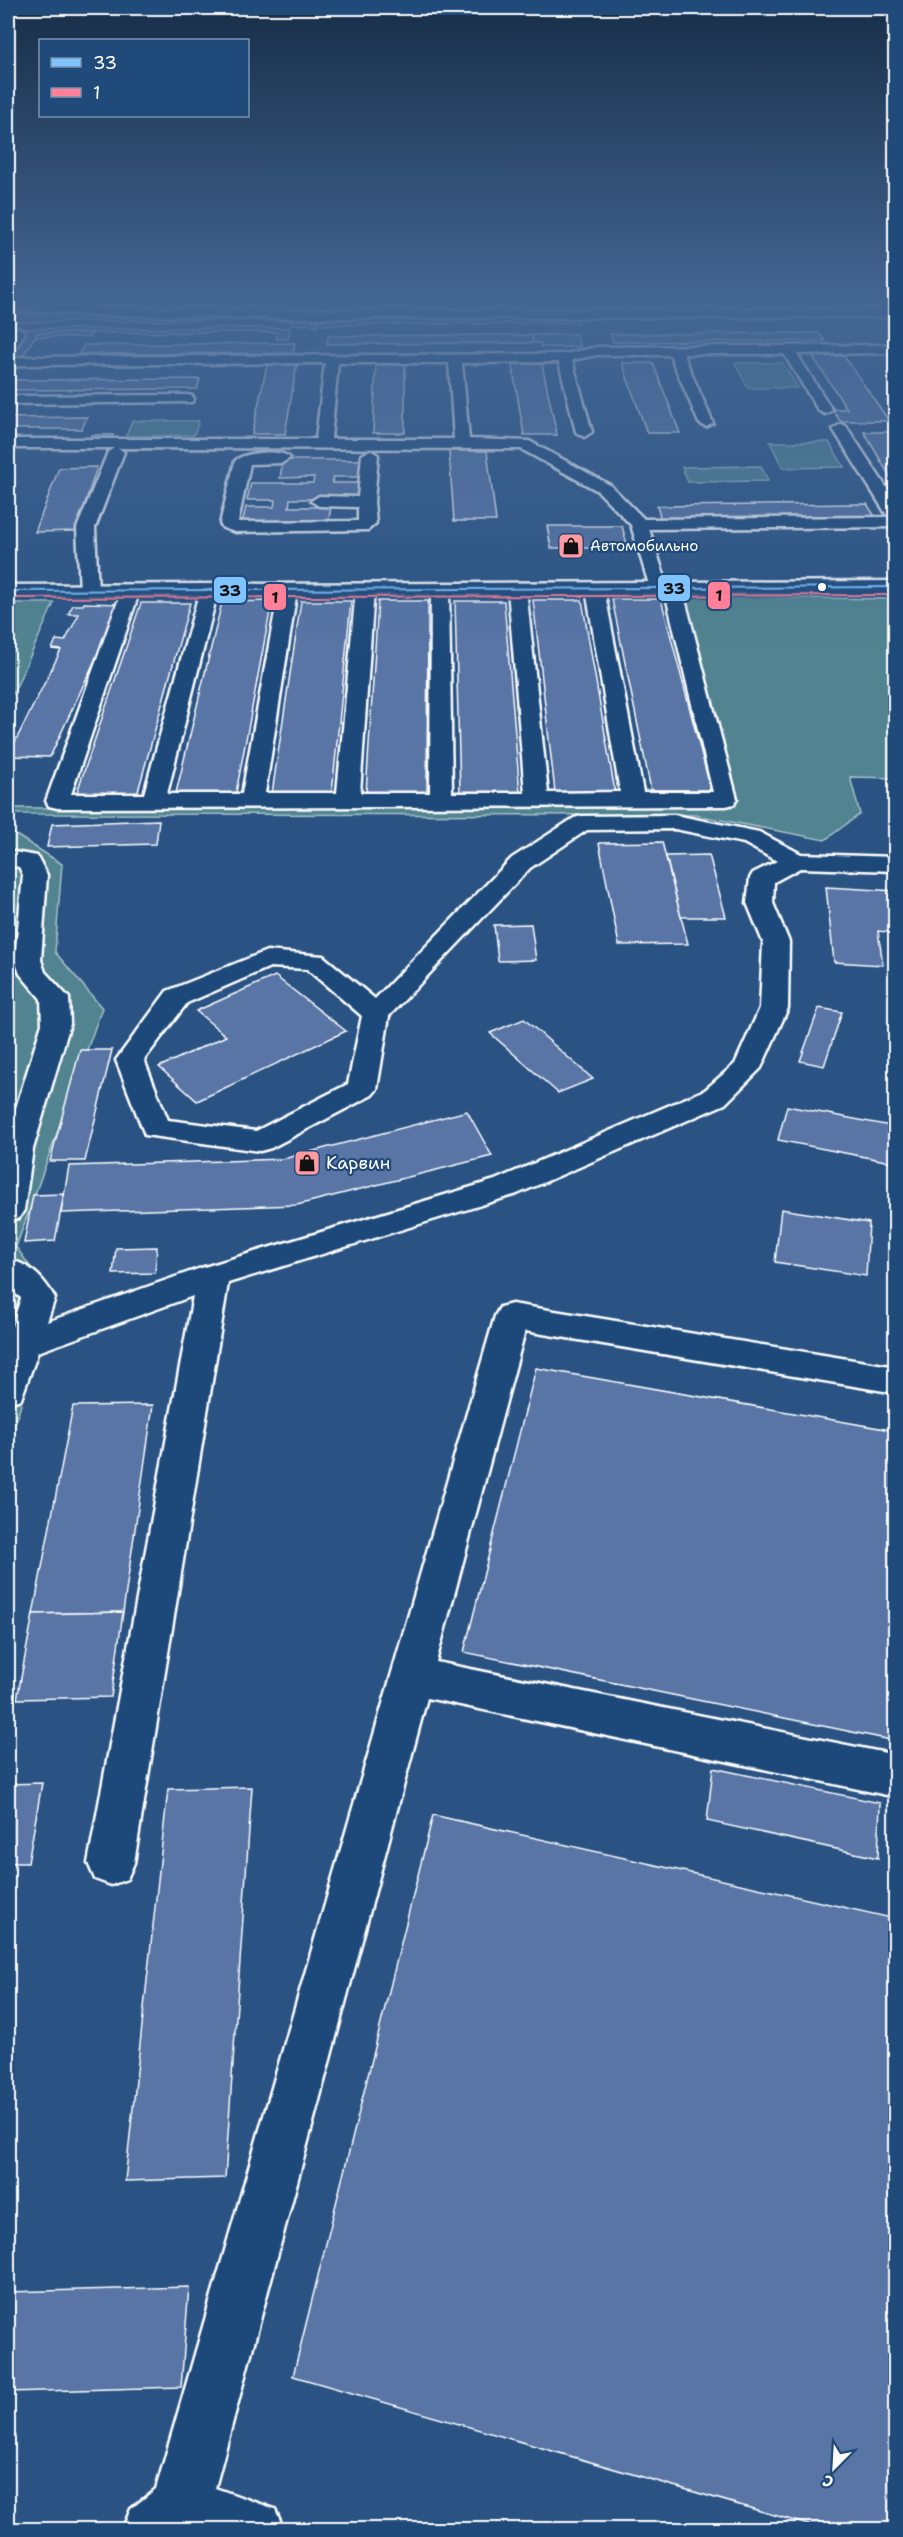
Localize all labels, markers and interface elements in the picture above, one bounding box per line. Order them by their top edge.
legend [39,39,249,117]
text: 33 [93,51,117,75]
text: 1 [93,81,101,105]
shop icon: Автомобильно [556,531,586,561]
place label: Автомобильно [590,536,698,556]
line badge: 33 [657,574,691,602]
line badge: 33 [213,576,247,604]
text: 33 [663,578,685,599]
text: 33 [219,580,241,601]
line badge: 1 [707,581,731,610]
unlabelled marker [816,581,828,593]
line badge: 1 [263,583,287,611]
text: 1 [715,585,723,606]
text: 1 [271,587,279,608]
shop icon: Карвин [292,1148,322,1178]
place label: Карвин [326,1151,390,1175]
north arrow [804,2438,864,2498]
text: С [819,2470,837,2493]

